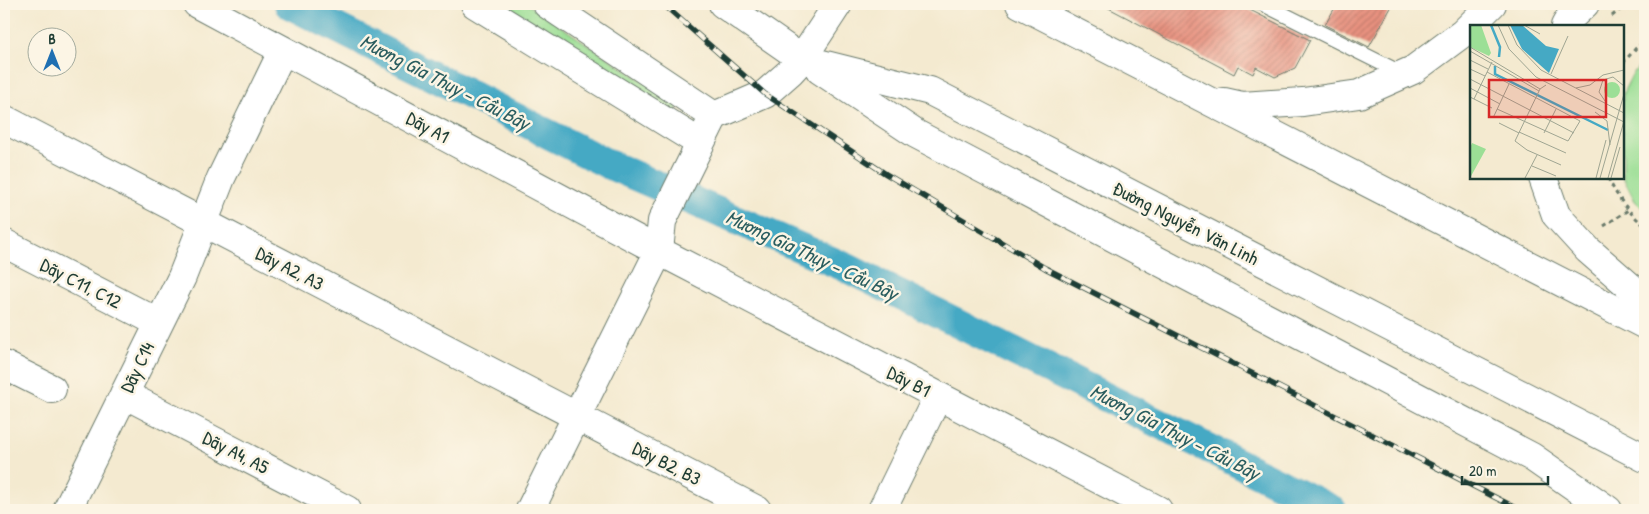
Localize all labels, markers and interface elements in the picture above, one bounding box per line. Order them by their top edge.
inset map [1470,25,1624,179]
water label: Mương Gia Thụy – Cầu Bây [355,27,537,138]
north arrow [28,28,78,78]
text: B [48,29,56,48]
street label: Dãy A1 [402,105,454,149]
street label: Đường Nguyễn Văn Linh [1108,175,1264,271]
water label: Mương Gia Thụy – Cầu Bây [721,203,905,308]
street label: Dãy A2, A3 [252,240,328,296]
street label: Dãy C11, C12 [36,252,126,314]
street label: Dãy C14 [114,337,160,397]
street label: Dãy B1 [883,359,935,403]
water label: Mương Gia Thụy – Cầu Bây [1085,377,1267,488]
street label: Dãy A4, A5 [199,424,273,480]
street label: Dãy B2, B3 [628,435,706,491]
scale bar [1462,454,1548,486]
text: 20 m [1469,460,1496,481]

